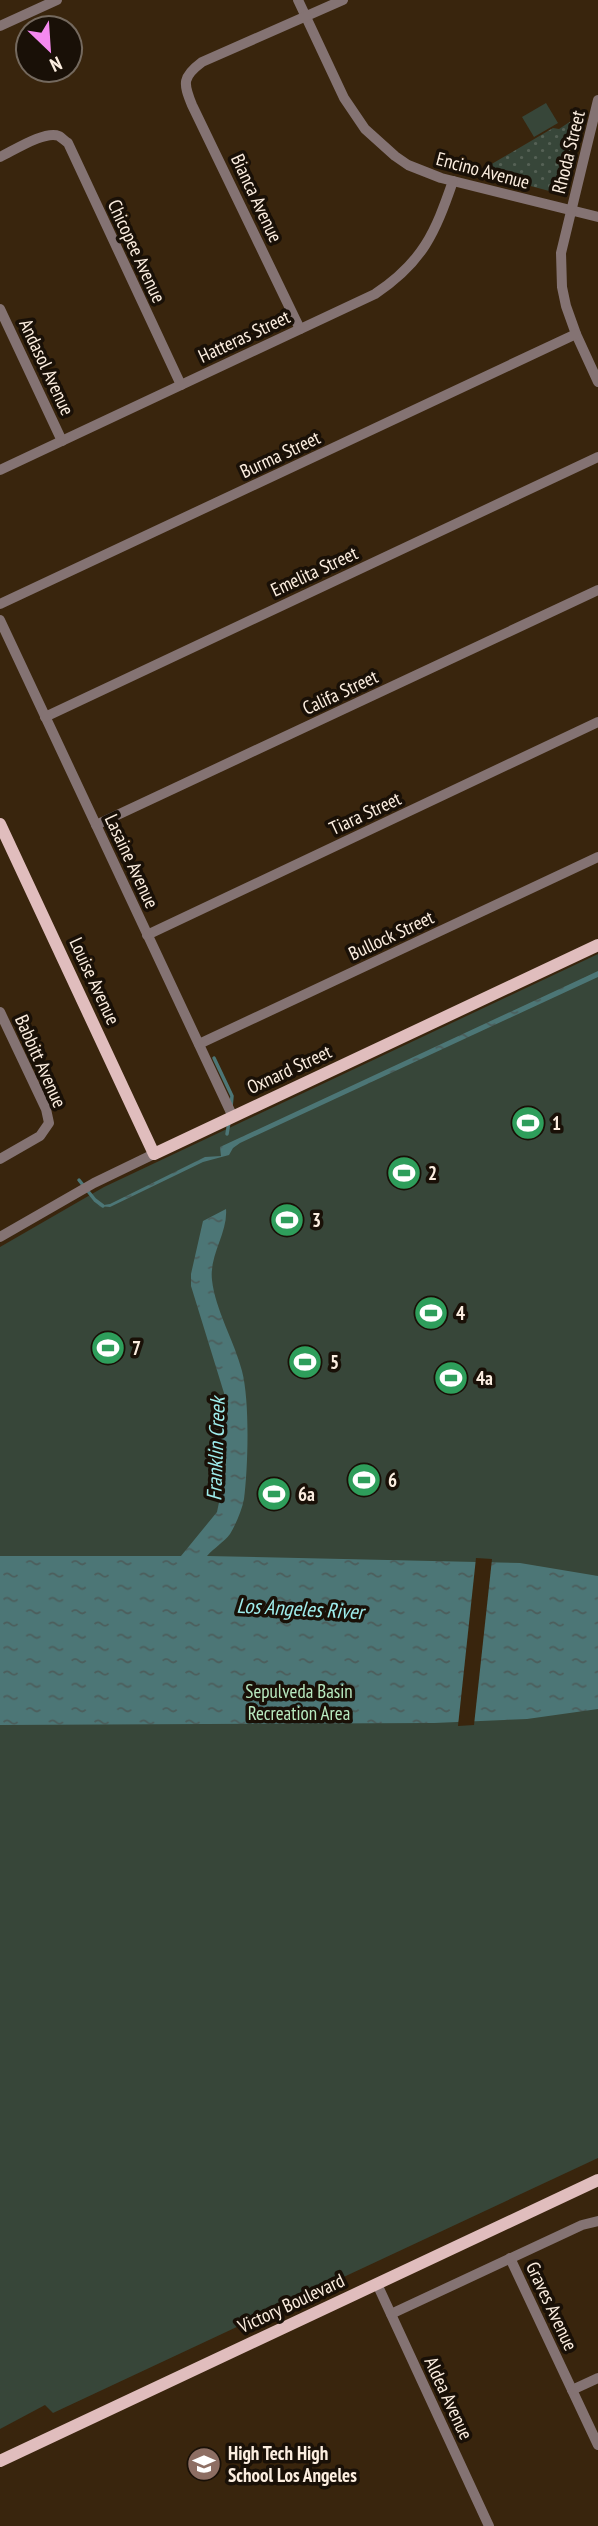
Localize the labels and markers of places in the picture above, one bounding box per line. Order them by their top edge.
sports icon: 1 [509,1104,547,1142]
place label: 1 [552,1111,561,1135]
sports icon: 2 [385,1154,423,1192]
place label: 2 [428,1161,437,1185]
sports icon: 3 [268,1201,306,1239]
place label: 3 [312,1208,321,1232]
sports icon: 4 [412,1294,450,1332]
place label: 4 [456,1301,465,1325]
sports icon: 7 [89,1329,127,1367]
place label: 7 [132,1336,141,1360]
sports icon: 5 [286,1343,324,1381]
place label: 5 [330,1350,339,1374]
sports icon: 4a [432,1359,470,1397]
place label: 4a [476,1366,493,1390]
sports icon: 6 [345,1461,383,1499]
place label: 6 [388,1468,397,1492]
sports icon: 6a [255,1475,293,1513]
place label: 6a [298,1482,315,1506]
place label: High Tech High School Los Angeles [228,2441,357,2487]
school or university icon: High Tech High School Los Angeles [185,2445,223,2483]

